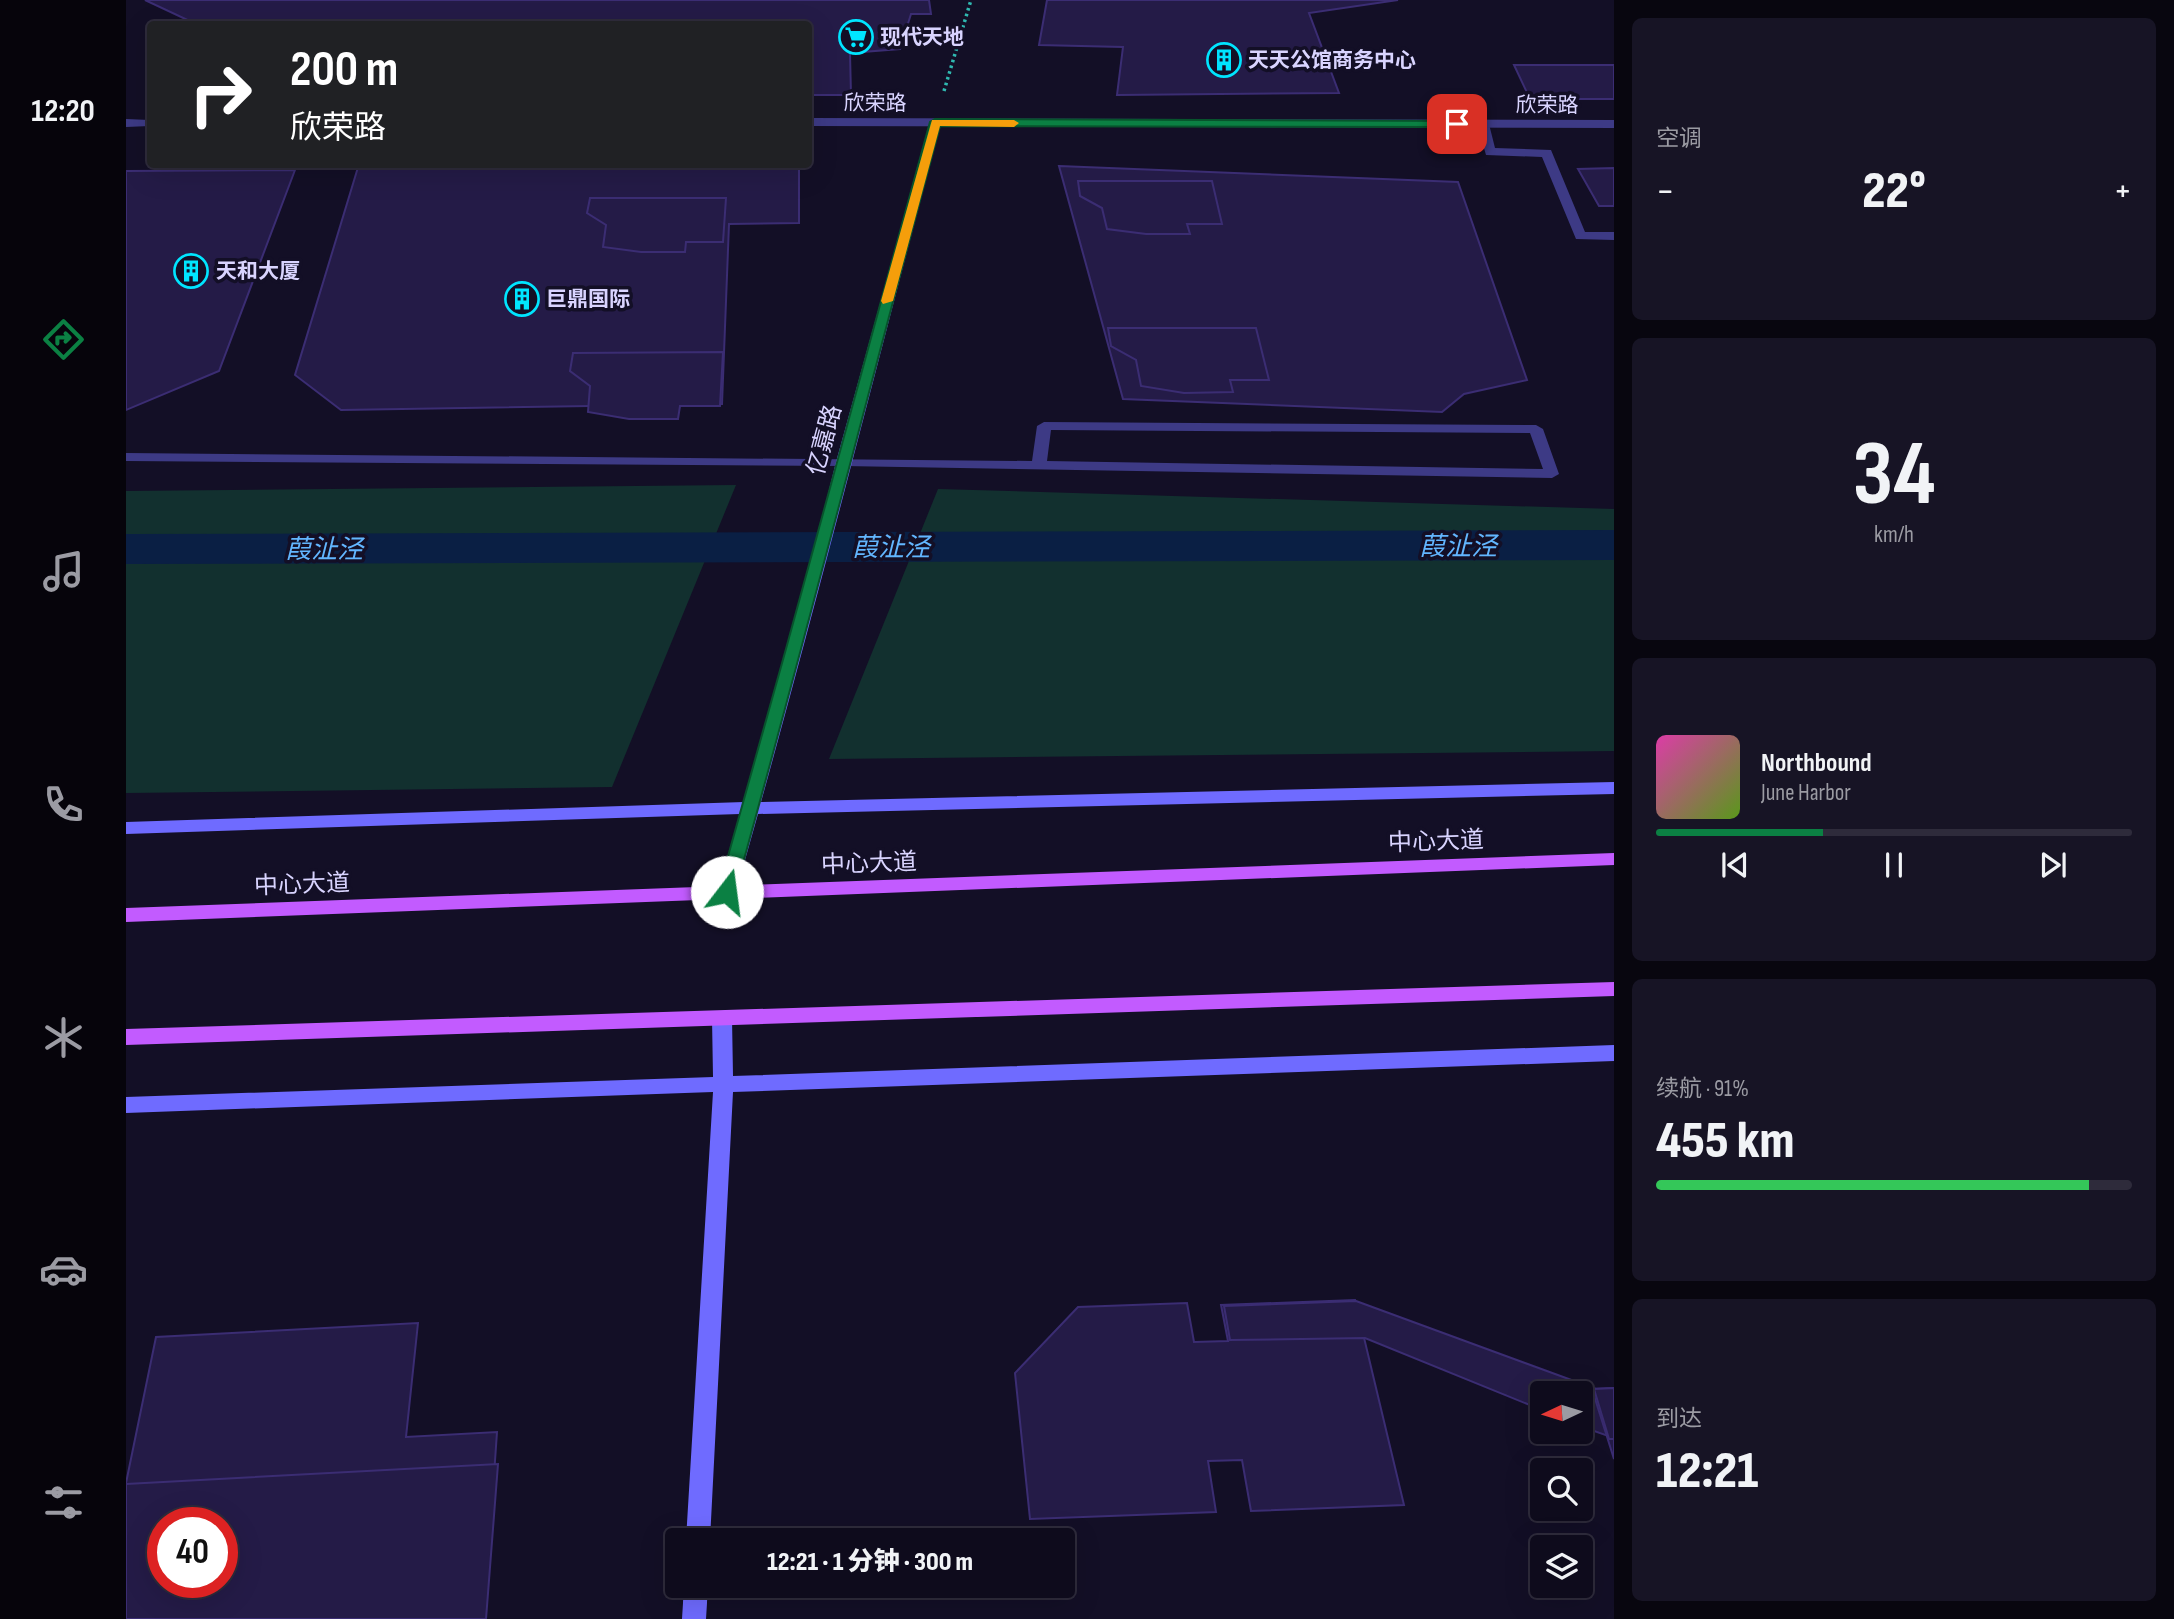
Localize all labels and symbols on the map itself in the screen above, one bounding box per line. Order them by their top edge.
supermarket icon: 现代天地 [837,18,875,56]
place label: 现代天地 [880,25,964,50]
building icon: 天天公馆商务中心 [1205,41,1243,79]
place label: 天天公馆商务中心 [1248,48,1416,73]
street label: 欣荣路 [844,91,907,116]
street label: 欣荣路 [1516,93,1579,118]
pin [1427,94,1487,154]
building icon: 天和大厦 [172,252,210,290]
place label: 天和大厦 [216,259,300,284]
building icon: 巨鼎国际 [503,280,541,318]
place label: 巨鼎国际 [546,287,630,312]
street label: 亿嘉路 [801,402,848,479]
water label: 葭沚泾 [1419,532,1500,563]
water label: 葭沚泾 [852,533,933,564]
water label: 葭沚泾 [285,535,366,566]
street label: 中心大道 [1388,825,1484,858]
street label: 中心大道 [821,847,917,880]
position arrow [690,855,764,929]
street label: 中心大道 [254,868,350,901]
north arrow [1530,1381,1592,1444]
speed limit sign: 40 [147,1507,238,1598]

